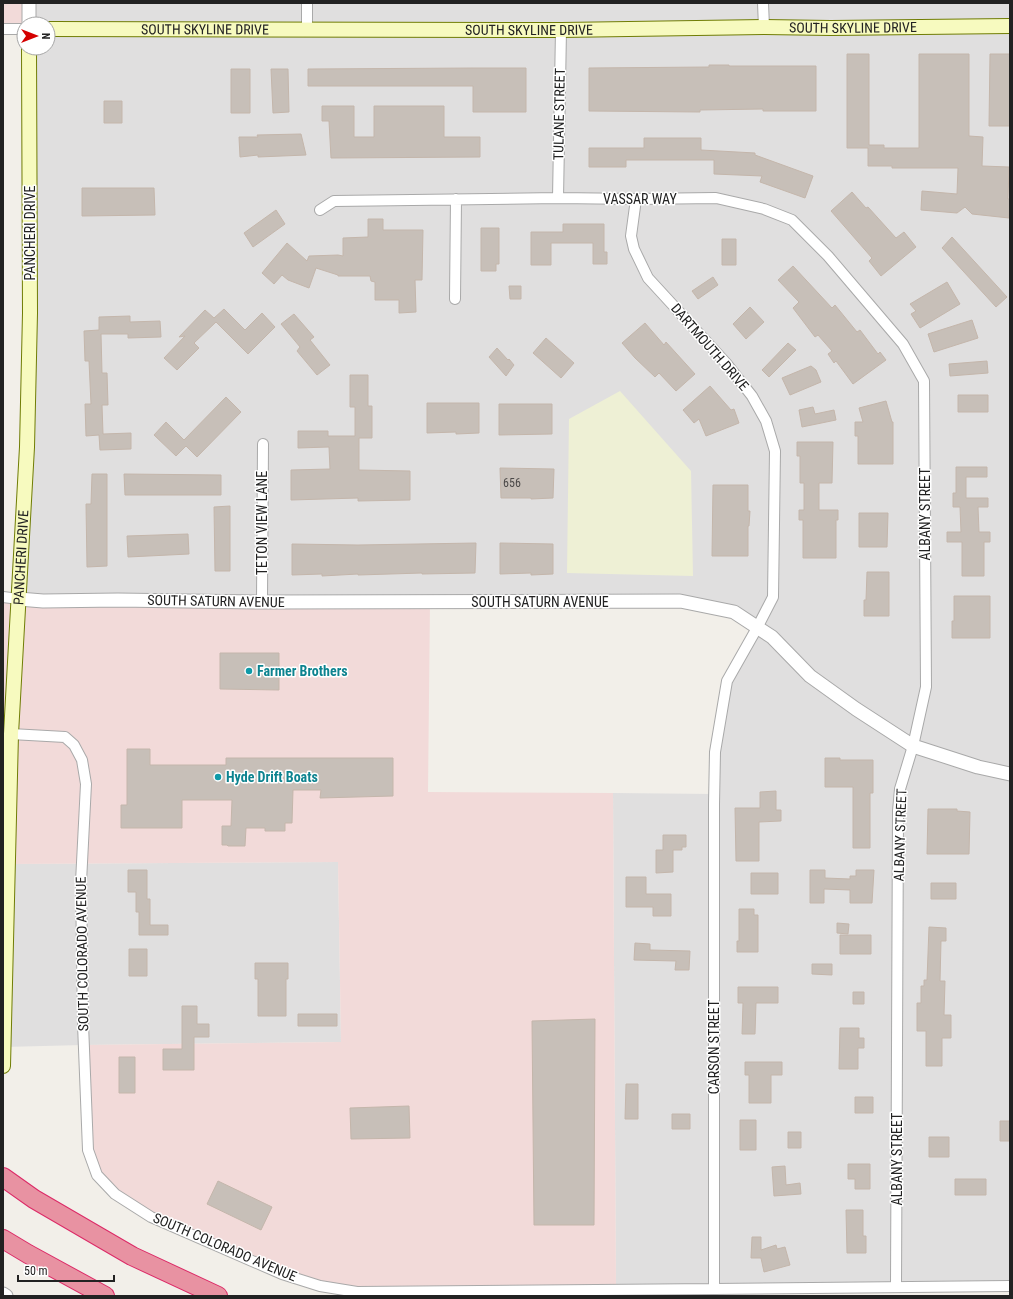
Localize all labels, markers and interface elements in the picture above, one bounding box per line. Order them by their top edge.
north arrow [16,16,56,56]
street label: SOUTH SKYLINE DRIVE [789,19,917,36]
street label: SOUTH SKYLINE DRIVE [141,21,269,37]
street label: SOUTH SKYLINE DRIVE [465,22,593,38]
text: N [39,33,52,40]
street label: TULANE STREET [550,68,568,160]
street label: PANCHERI DRIVE [22,185,38,281]
street label: VASSAR WAY [603,191,678,207]
street label: DARTMOUTH DRIVE [668,300,752,394]
street label: ALBANY STREET [917,468,933,560]
street label: TETON VIEW LANE [254,471,270,575]
house number: 656 [503,476,521,490]
street label: PANCHERI DRIVE [10,509,31,605]
street label: SOUTH SATURN AVENUE [147,592,285,610]
street label: SOUTH SATURN AVENUE [471,594,609,610]
place label: Farmer Brothers [257,663,348,679]
marker: Farmer Brothers [244,666,254,676]
place label: Hyde Drift Boats [226,769,318,785]
marker: Hyde Drift Boats [213,772,223,782]
street label: ALBANY STREET [890,788,910,882]
street label: SOUTH COLORADO AVENUE [73,877,91,1031]
street label: CARSON STREET [706,1000,722,1094]
street label: ALBANY STREET [889,1113,905,1205]
street label: SOUTH COLORADO AVENUE [151,1209,299,1285]
scale bar [18,1257,114,1283]
text: 50 m [24,1264,48,1278]

